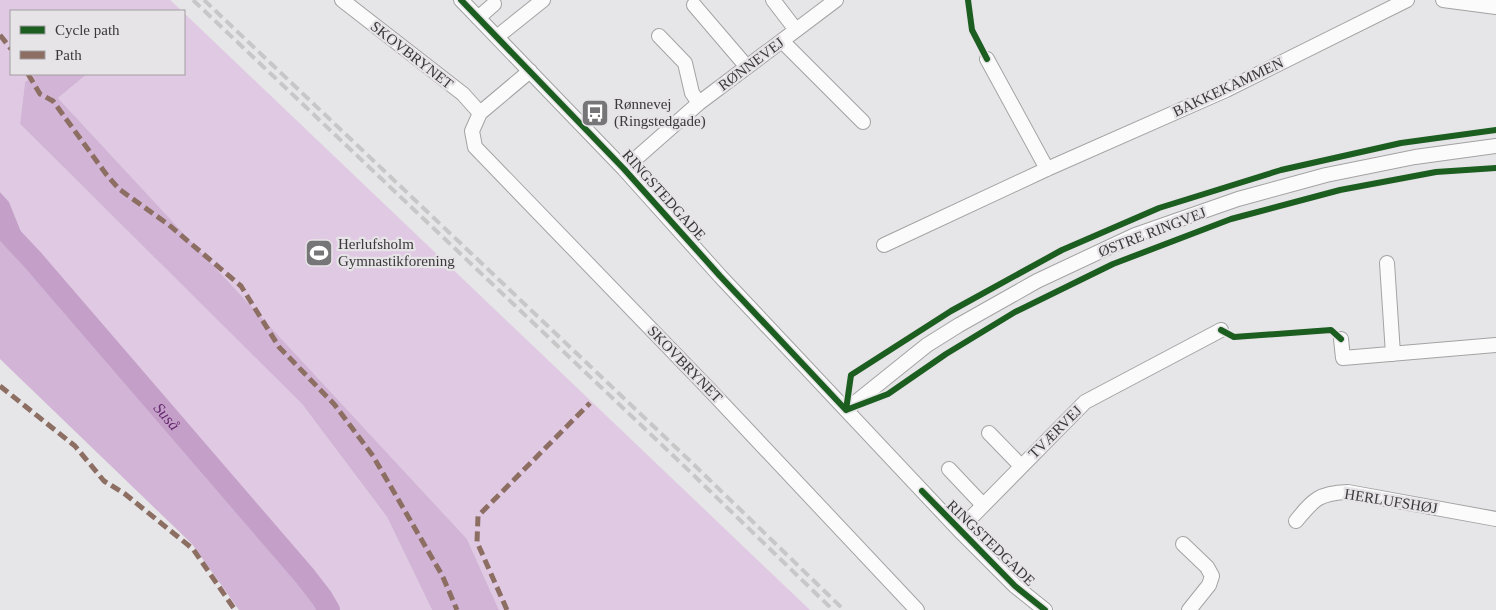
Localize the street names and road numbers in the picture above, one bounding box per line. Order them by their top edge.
street label: SKOVBRYNET [368,18,456,92]
street label: RØNNEVEJ [715,34,787,94]
street label: BAKKEKAMMEN [1170,54,1286,120]
street label: RINGSTEDGADE [619,147,709,243]
street label: ØSTRE RINGVEJ [1096,204,1208,260]
street label: SKOVBRYNET [645,322,725,406]
street label: TVÆRVEJ [1025,402,1085,462]
street label: HERLUFSHØJ [1343,486,1439,516]
street label: RINGSTEDGADE [944,497,1038,589]

